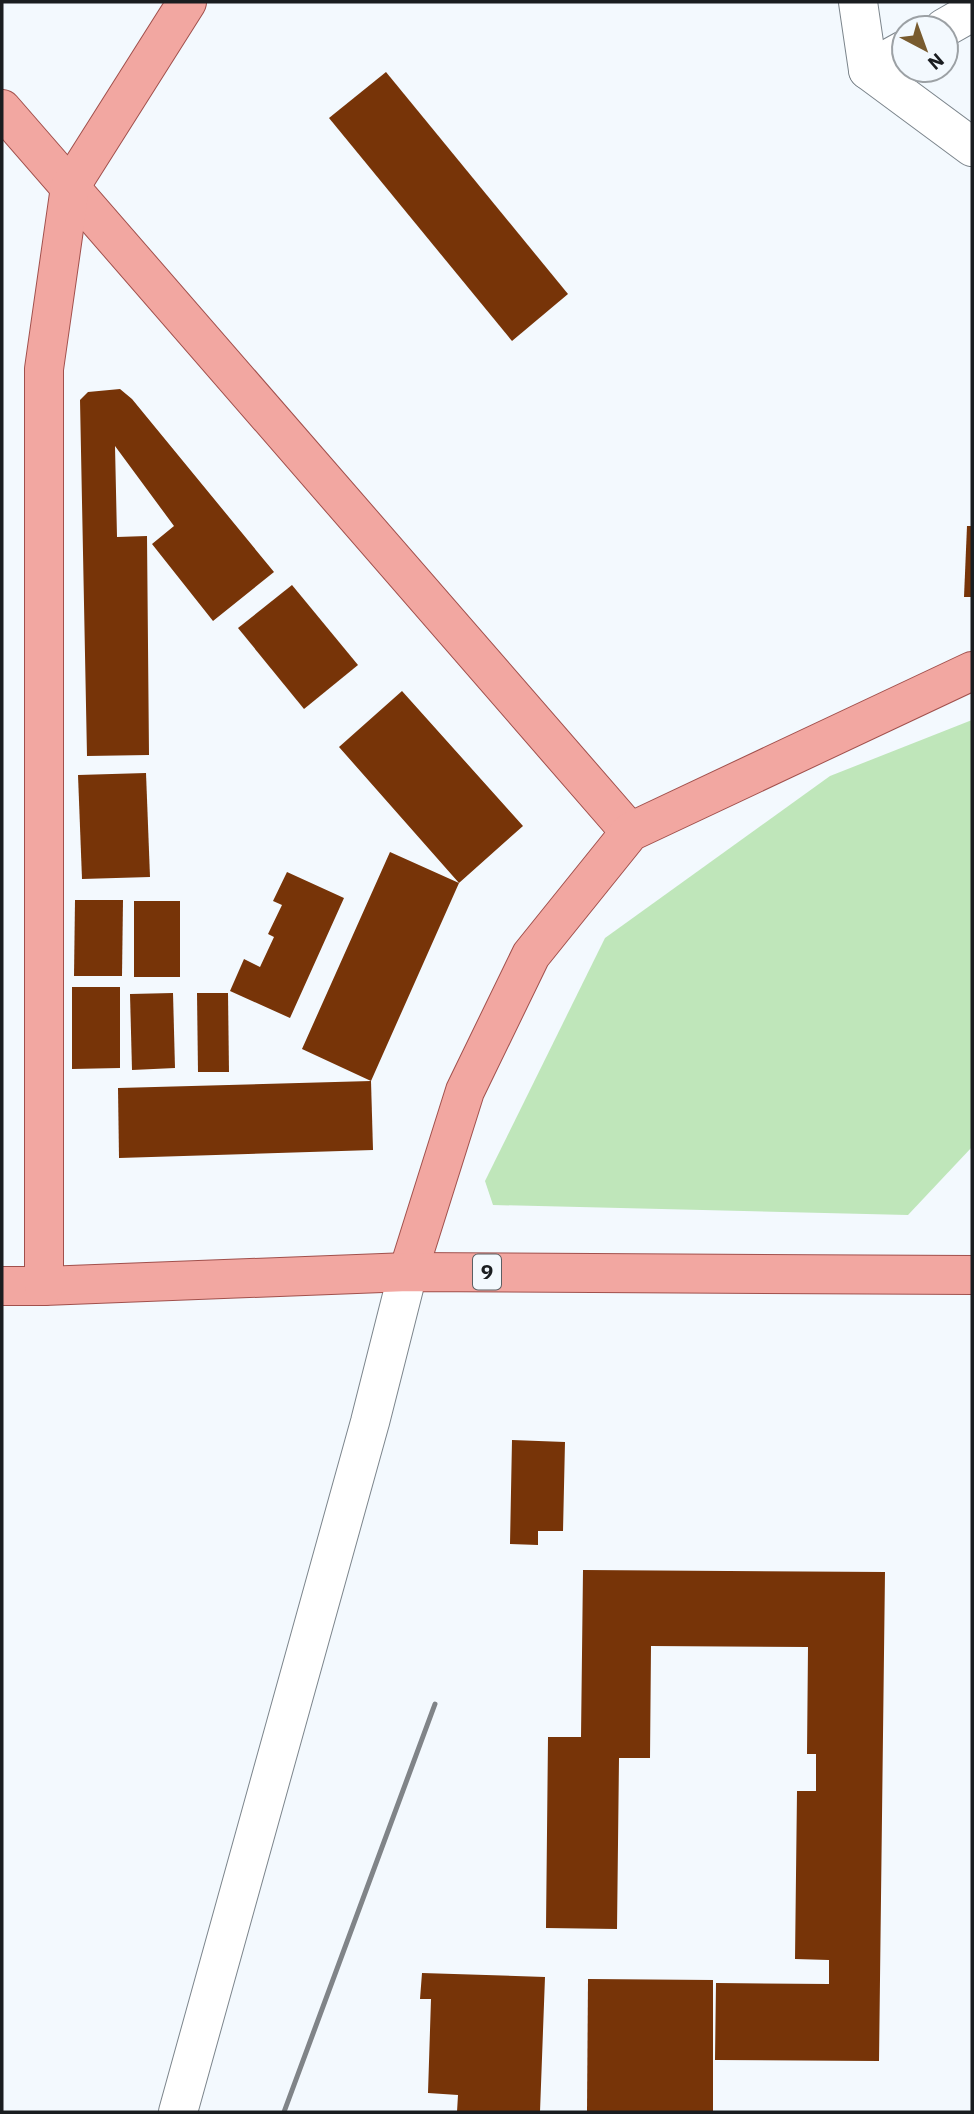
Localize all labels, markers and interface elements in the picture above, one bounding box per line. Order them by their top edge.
north arrow [890,14,960,84]
text: N [923,48,949,75]
road number: 9 [473,1254,501,1290]

